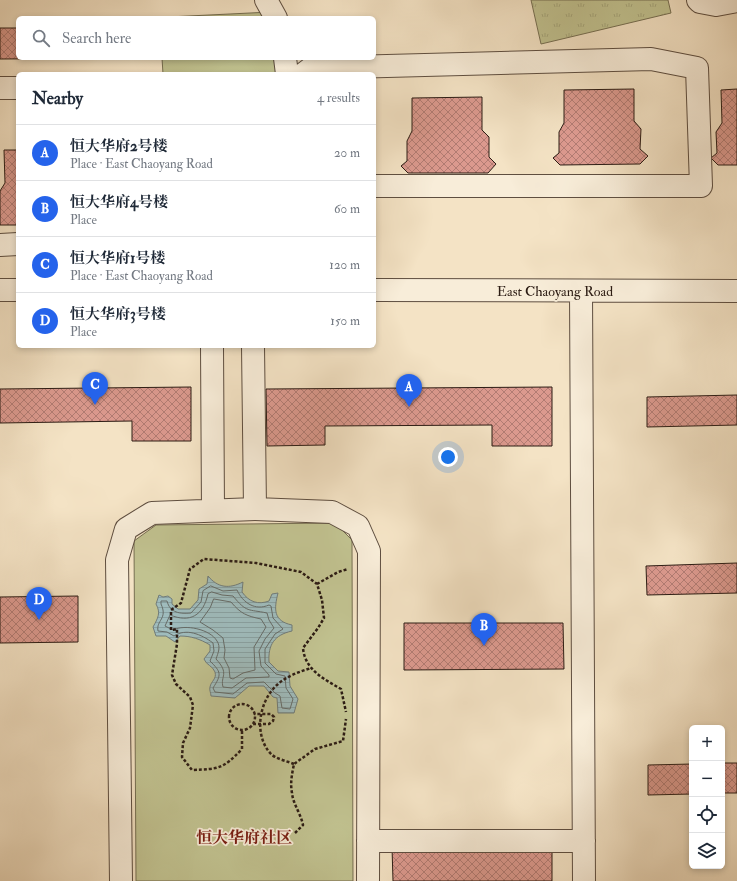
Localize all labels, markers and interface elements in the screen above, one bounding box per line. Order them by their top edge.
search box [16,16,376,60]
icon: search [30,27,52,49]
text: Search here [62,29,131,48]
text: Nearby [32,88,83,109]
text: 4 results [317,90,360,106]
text: 恒大华府2号楼 [70,137,168,156]
text: A [41,145,49,161]
text: 20 m [334,145,360,161]
text: Place · East Chaoyang Road [70,156,213,172]
text: 恒大华府4号楼 [70,193,168,212]
text: B [41,201,49,217]
text: 60 m [334,201,360,217]
text: Place [70,212,97,228]
text: 恒大华府1号楼 [70,249,165,268]
text: C [40,257,50,273]
text: 120 m [329,257,360,273]
text: Place · East Chaoyang Road [70,268,213,284]
street label: East Chaoyang Road [497,283,613,301]
text: 恒大华府3号楼 [70,305,166,324]
text: D [40,313,50,329]
text: 150 m [330,313,360,329]
text: Place [70,324,97,340]
pin: C [82,372,108,405]
pin: A [396,374,422,407]
your location [438,447,458,467]
pin: D [26,587,52,620]
pin: B [471,613,497,646]
map controls [689,725,725,869]
button: + [689,725,725,761]
button: − [689,761,725,797]
button: locate [689,797,725,833]
district label: 恒大华府社区 [196,828,292,848]
button: layers [689,833,725,869]

